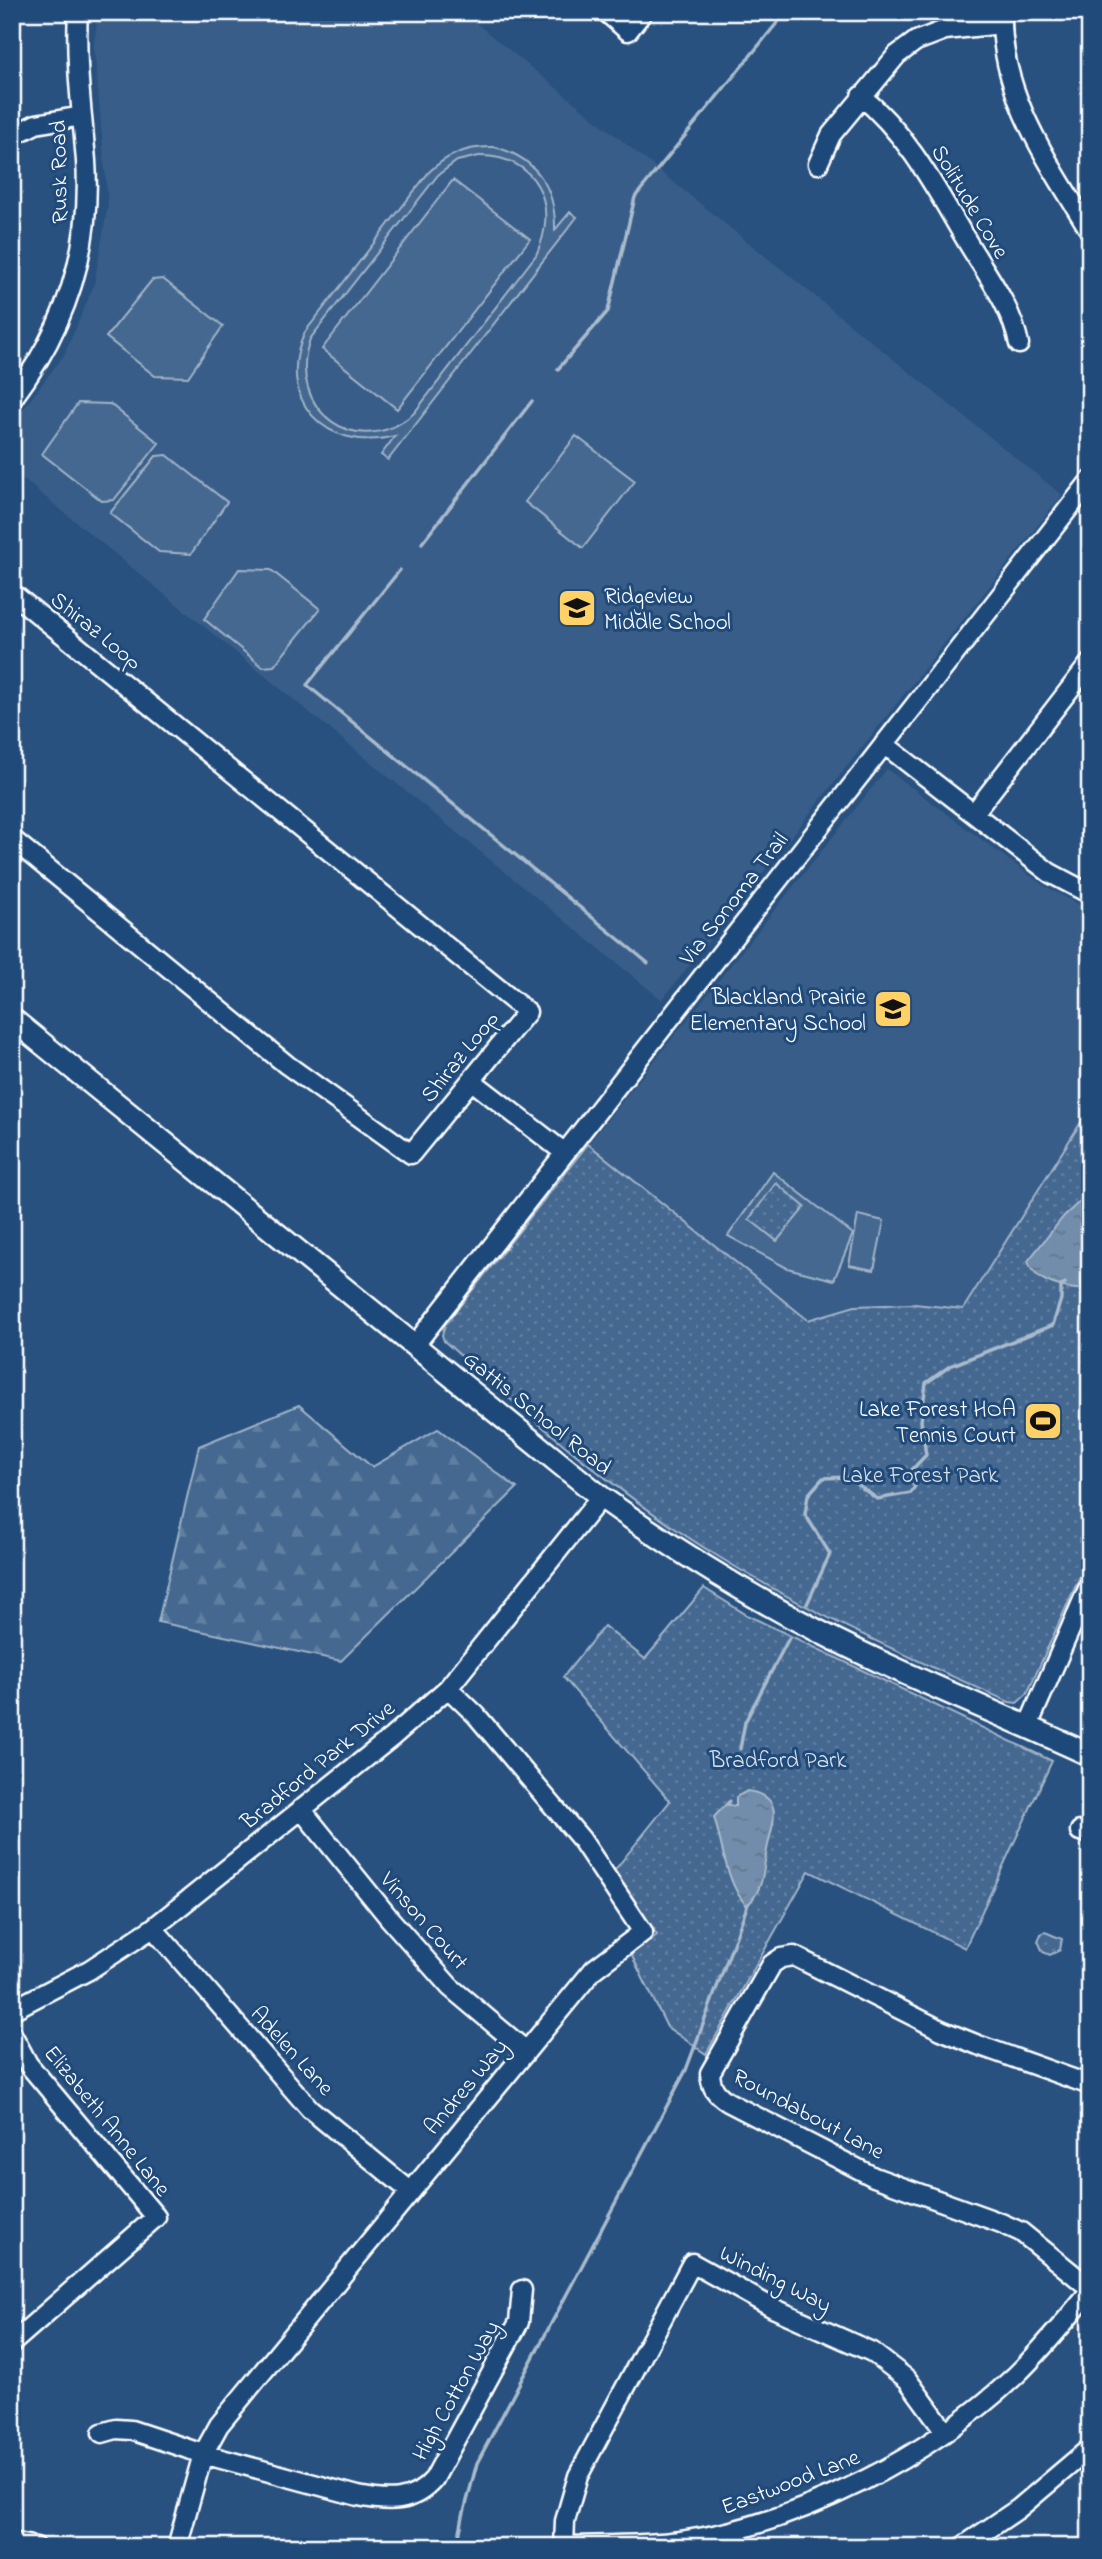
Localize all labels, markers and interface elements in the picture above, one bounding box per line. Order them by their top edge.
street label: Rusk Road [43,120,78,224]
street label: Solitude Cove [922,139,1016,266]
place label: Ridgeview Middle School [604,581,731,640]
street label: Shiraz Loop [42,585,148,679]
school or university icon: Ridgeview Middle School [556,587,598,629]
street label: Via Sonoma Trail [672,826,798,974]
place label: Blackland Prairie Elementary School [690,982,867,1043]
school or university icon: Blackland Prairie Elementary School [872,988,914,1030]
street label: Shiraz Loop [414,1005,508,1111]
street label: Gattis School Road [455,1344,618,1484]
place label: Lake Forest HOA Tennis Court [859,1394,1016,1453]
sports icon: Lake Forest HOA Tennis Court [1022,1400,1064,1442]
park label: Lake Forest Park [842,1460,999,1493]
street label: Bradford Park Drive [233,1693,403,1839]
park label: Bradford Park [709,1745,847,1778]
street label: Vinson Court [370,1865,475,1978]
street label: Adelen Lane [242,1999,341,2105]
street label: Andres Way [417,2032,518,2144]
street label: Elizabeth Anne Lane [35,2039,178,2205]
street label: Roundabout Lane [726,2061,890,2169]
street label: Winding Way [712,2238,837,2324]
street label: High Cotton Way [405,2315,511,2468]
street label: Eastwood Lane [717,2442,866,2525]

